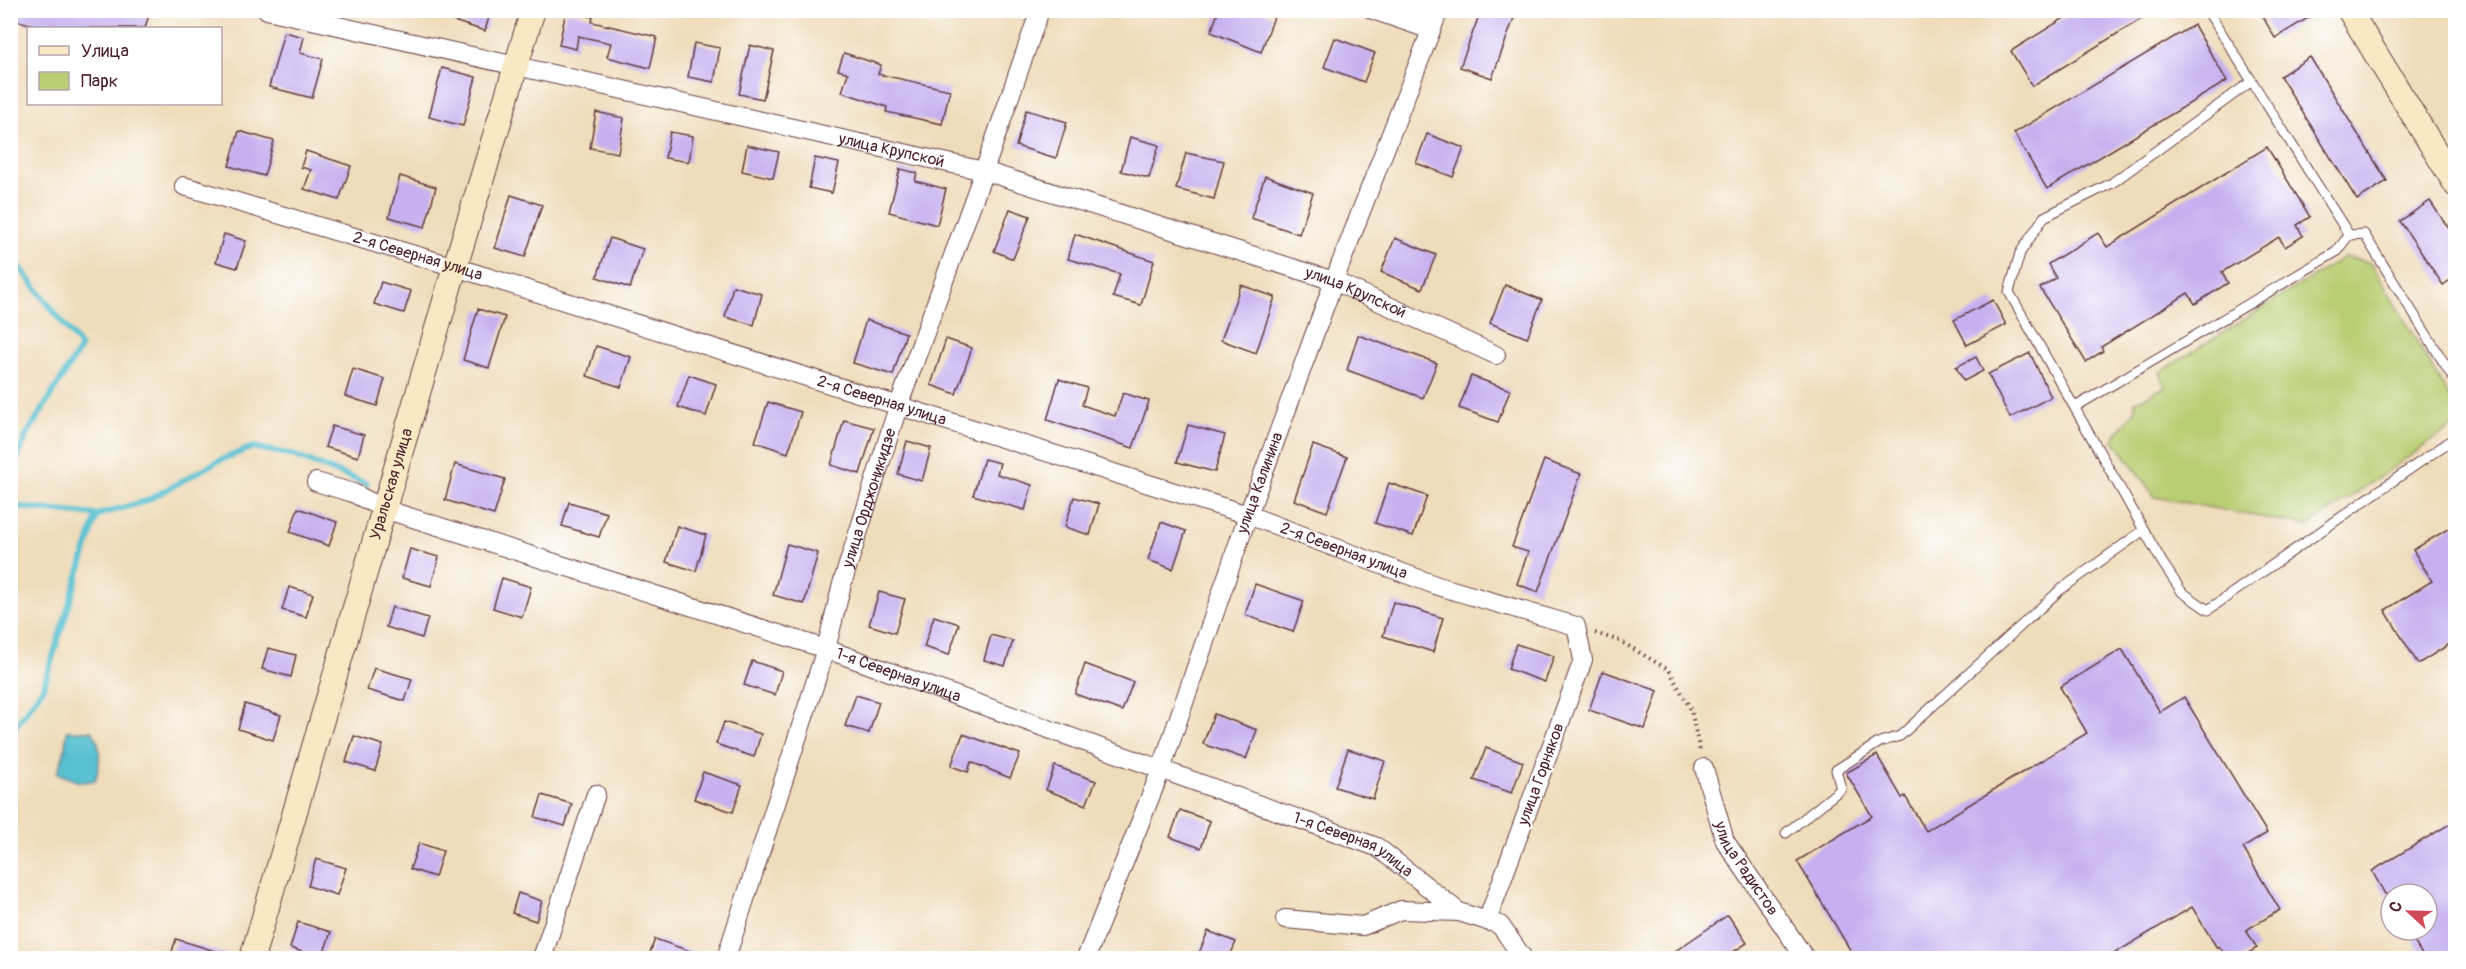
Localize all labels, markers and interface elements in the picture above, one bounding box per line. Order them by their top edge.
legend [27,27,222,105]
text: Улица [81,40,129,63]
text: Парк [81,70,118,93]
street label: улица Крупской [836,128,946,172]
street label: 2-я Северная улица [351,227,485,285]
street label: улица Крупской [1302,262,1409,323]
street label: 2-я Северная улица [815,371,949,430]
street label: Уральская улица [365,426,417,542]
street label: улица Орджоникидзе [837,426,901,571]
street label: улица Калинина [1232,430,1287,537]
street label: 2-я Северная улица [1277,518,1410,584]
street label: 1-я Северная улица [833,643,964,707]
street label: улица Горняков [1513,720,1569,829]
street label: 1-я Северная улица [1290,808,1417,882]
street label: улица Радистов [1710,818,1783,919]
north arrow [2379,882,2439,942]
text: С [2385,898,2407,915]

